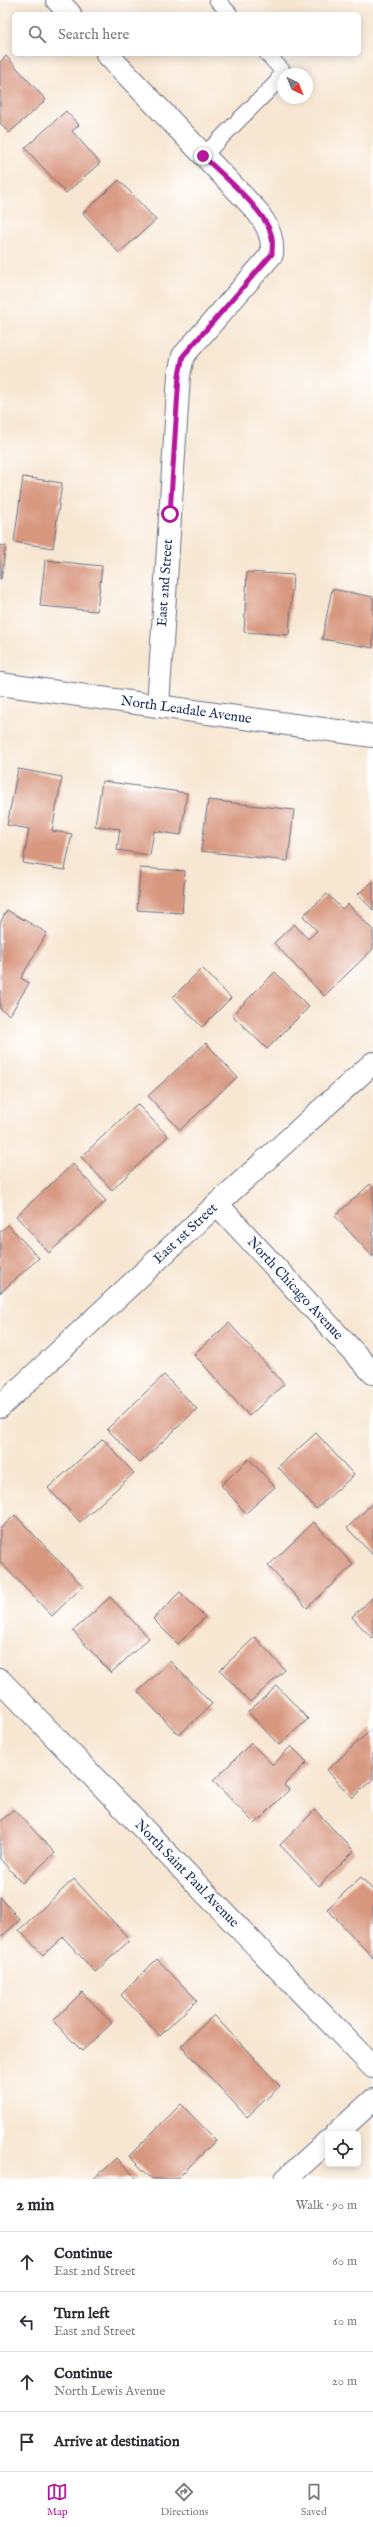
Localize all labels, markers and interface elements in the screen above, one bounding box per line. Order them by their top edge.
search box [12,12,361,56]
icon: search [26,23,48,45]
text: Search here [58,25,129,44]
north arrow [277,68,313,104]
route end [194,147,212,165]
route start [161,505,179,523]
street label: East 2nd Street [153,538,177,627]
street label: North Leadale Avenue [120,692,253,728]
street label: East 1st Street [150,1199,221,1268]
street label: North Chicago Avenue [243,1233,347,1344]
street label: North Saint Paul Avenue [131,1816,243,1932]
map controls [325,2131,361,2167]
button: locate [325,2131,361,2167]
text: 2 min [16,2195,54,2216]
text: Walk · 90 m [296,2197,357,2214]
text: Continue [54,2244,112,2263]
icon: ahead [16,2251,38,2273]
text: 60 m [332,2253,357,2270]
text: East 2nd Street [54,2263,136,2280]
text: Turn left [54,2304,110,2323]
icon: left [16,2311,38,2333]
text: 10 m [333,2313,357,2330]
text: East 2nd Street [54,2323,136,2340]
text: Continue [54,2364,112,2383]
icon: ahead [16,2371,38,2393]
text: 20 m [332,2373,357,2390]
text: North Lewis Avenue [54,2383,165,2400]
icon: arrive [16,2431,38,2453]
text: Arrive at destination [54,2432,180,2451]
tab: Map [46,2481,68,2519]
tab: Directions [161,2481,208,2519]
tab: Saved [301,2481,327,2519]

